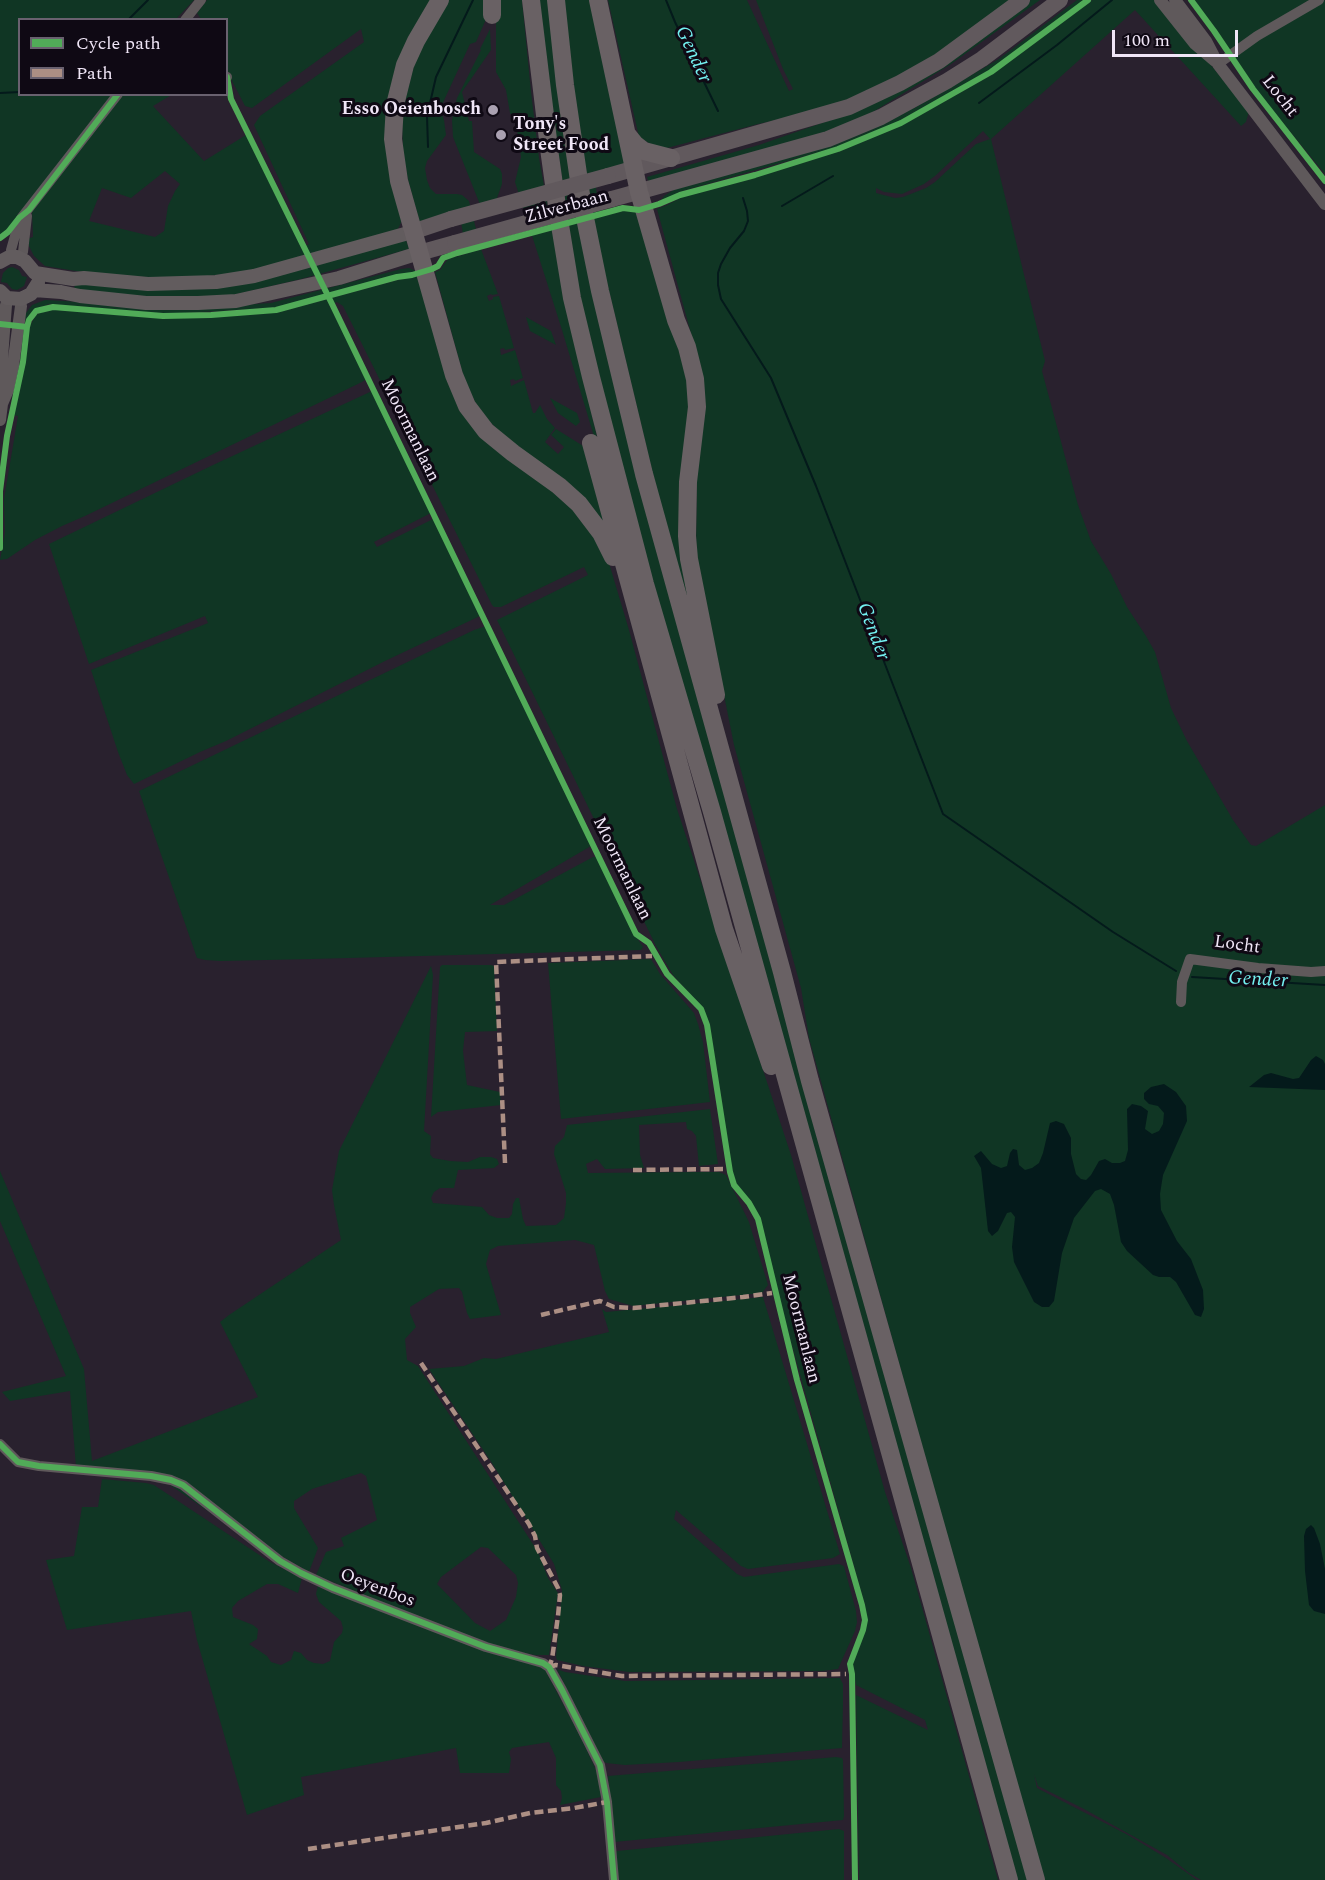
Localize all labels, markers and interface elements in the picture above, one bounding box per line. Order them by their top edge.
legend [18,18,228,96]
scale bar [1115,18,1241,56]
water label: Gender [669,23,715,87]
text: 100 m [1123,27,1170,54]
text: Cycle path [76,30,161,57]
text: Path [76,60,113,87]
street label: Locht [1256,72,1302,122]
place label: Esso Oeienbosch [342,99,481,121]
marker: Esso Oeienbosch [486,103,500,117]
place label: Tony's Street Food [513,114,609,156]
marker: Tony's Street Food [494,128,508,142]
street label: Zilverbaan [523,187,611,229]
street label: Moormanlaan [375,376,443,486]
water label: Gender [850,600,894,664]
street label: Moormanlaan [587,814,655,924]
street label: Locht [1212,932,1262,960]
water label: Gender [1228,967,1288,995]
street label: Moormanlaan [776,1272,824,1386]
street label: Oeyenbos [336,1565,418,1613]

